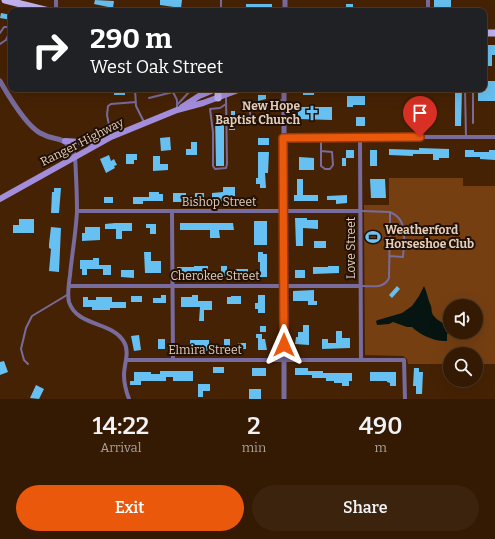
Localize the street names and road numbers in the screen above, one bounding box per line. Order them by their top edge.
street label: Ranger Highway [38,115,126,169]
street label: Bishop Street [182,195,257,209]
street label: Love Street [344,216,358,279]
street label: Cherokee Street [170,269,260,283]
street label: Elmira Street [168,343,243,357]

